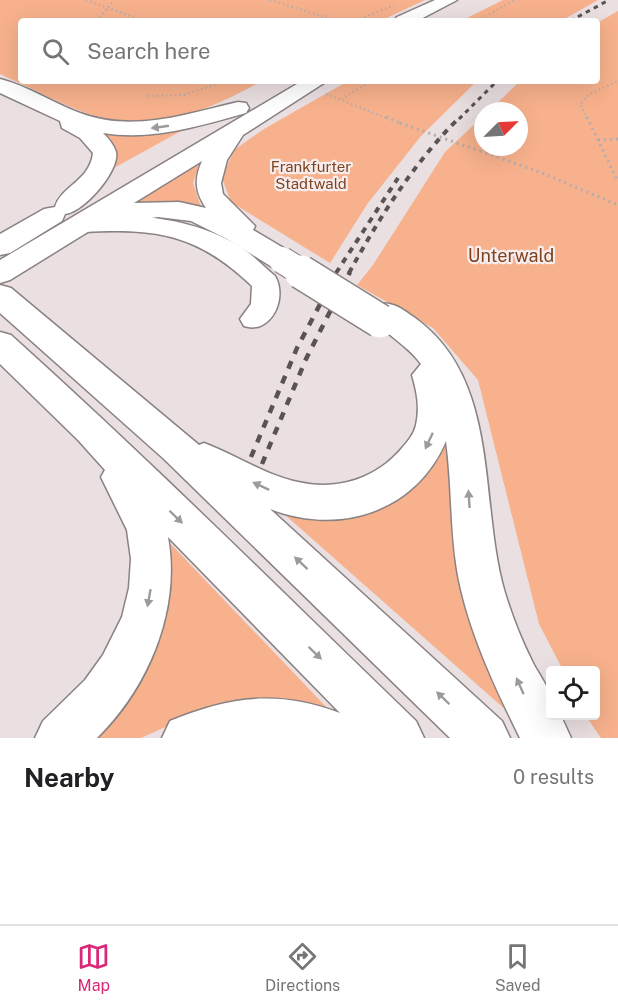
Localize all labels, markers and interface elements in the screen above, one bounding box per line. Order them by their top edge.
search box [18,18,600,84]
icon: search [39,35,72,68]
text: Search here [87,38,211,64]
north arrow [474,102,528,156]
one-way arrow [151,122,170,131]
park label: Frankfurter Stadtwald [271,158,351,192]
park label: Unterwald [468,245,554,266]
one-way arrow [424,432,433,449]
one-way arrow [252,481,269,490]
one-way arrow [465,490,474,509]
one-way arrow [168,509,182,523]
one-way arrow [295,557,309,571]
one-way arrow [144,589,153,608]
one-way arrow [308,645,322,659]
map controls [546,666,600,720]
button: locate [546,666,600,720]
one-way arrow [515,677,524,694]
one-way arrow [436,691,450,705]
text: Nearby [24,762,114,793]
text: 0 results [513,765,594,789]
tab: Map [77,940,110,995]
tab: Directions [265,940,340,995]
tab: Saved [495,940,541,995]

